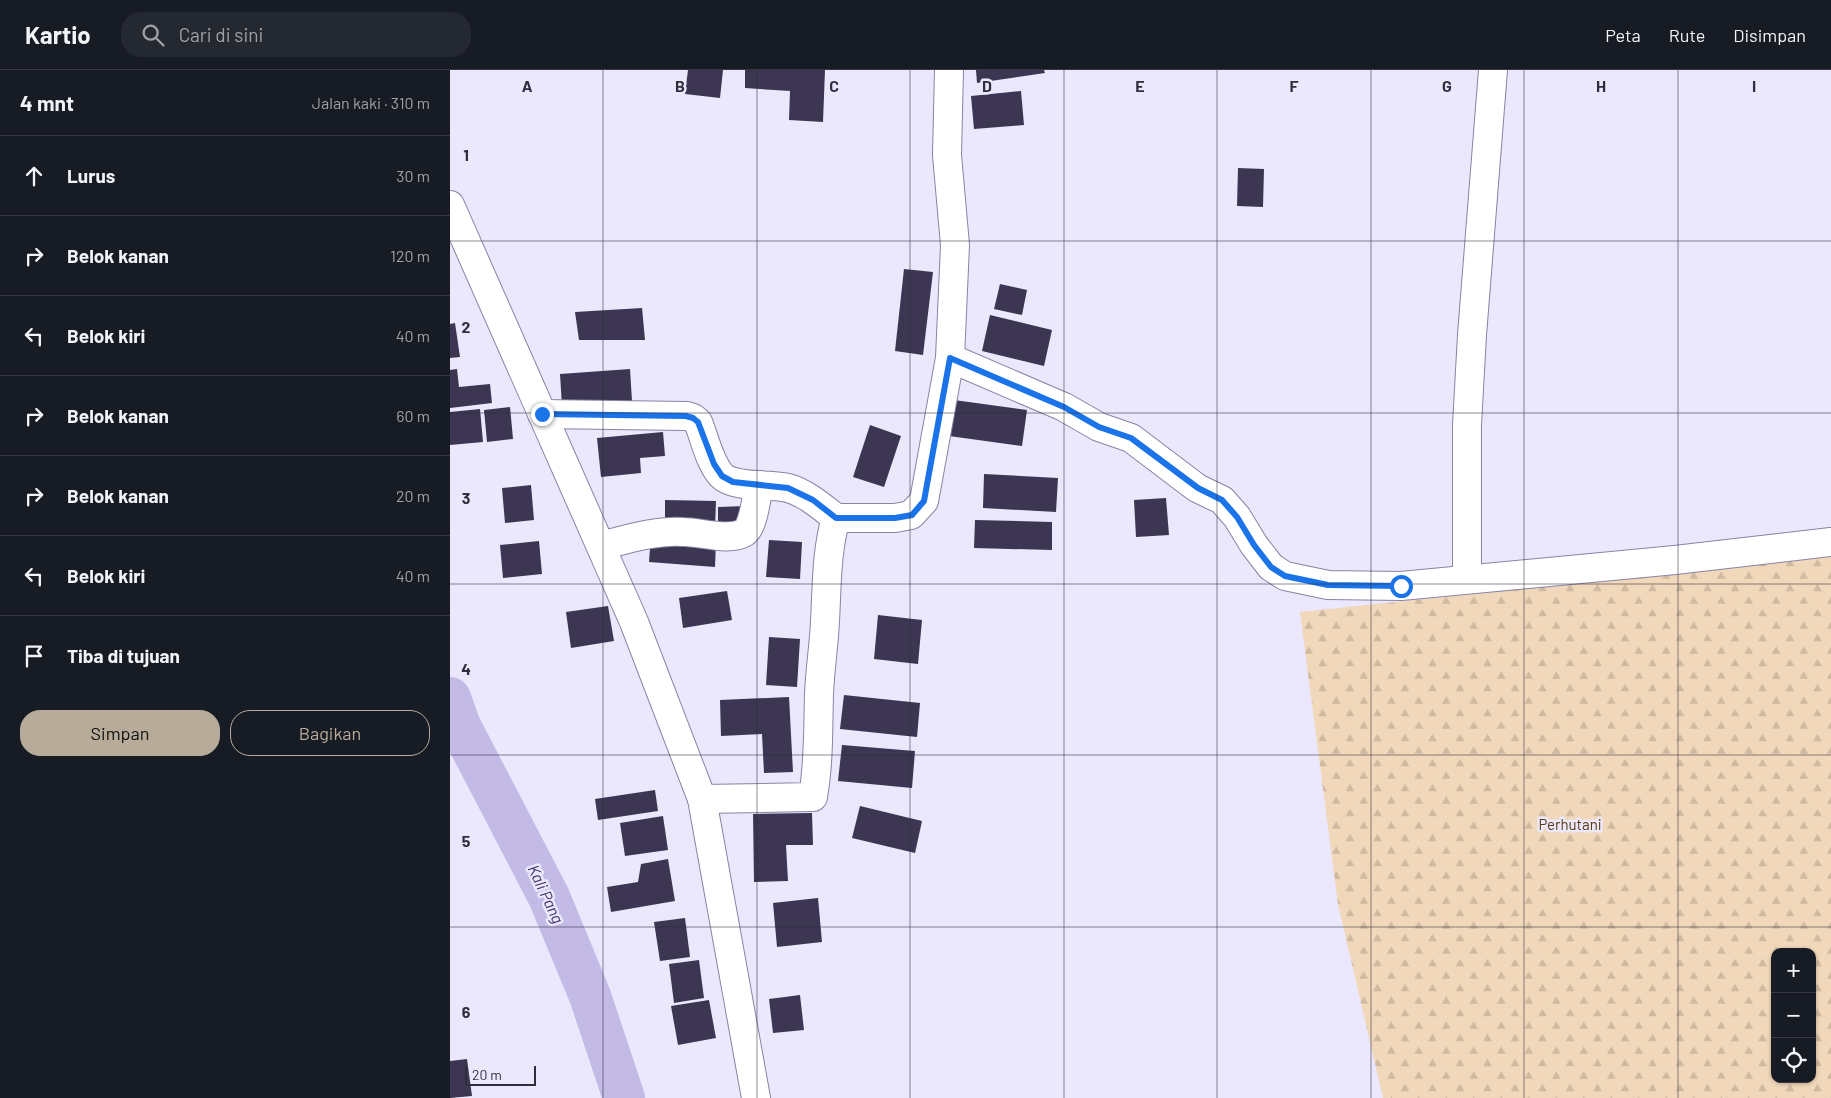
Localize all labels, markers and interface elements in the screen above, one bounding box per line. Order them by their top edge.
search box [121,12,471,57]
text: Kartio [25,20,91,49]
icon: search [139,21,167,49]
text: Cari di sini [179,23,263,46]
text: Peta [1605,24,1641,46]
text: Rute [1669,24,1705,46]
text: Disimpan [1733,24,1806,46]
text: A [522,76,533,95]
text: B [675,76,685,95]
text: C [829,76,839,95]
text: D [982,76,992,95]
text: E [1135,76,1145,95]
text: F [1290,76,1299,95]
text: G [1442,76,1452,95]
text: H [1596,76,1606,95]
text: I [1752,76,1756,95]
text: 4 mnt [20,90,74,115]
text: Jalan kaki · 310 m [312,93,430,112]
text: 1 [463,145,469,164]
icon: ahead [20,162,48,190]
text: Lurus [67,164,115,187]
text: 30 m [396,166,430,185]
icon: right [20,242,48,270]
text: Belok kanan [67,244,169,267]
text: 120 m [390,246,430,265]
text: 2 [462,317,471,336]
icon: left [20,322,48,350]
text: Belok kiri [67,324,145,347]
text: 40 m [396,326,430,345]
icon: right [20,402,48,430]
route end [531,403,554,426]
text: Belok kanan [67,404,169,427]
text: 60 m [396,406,430,425]
icon: right [20,482,48,510]
text: Belok kanan [67,484,169,507]
text: 20 m [396,486,430,505]
text: 3 [462,488,470,507]
icon: left [20,562,48,590]
text: Belok kiri [67,564,145,587]
text: 40 m [396,566,430,585]
route start [1390,575,1413,598]
icon: arrive [20,642,48,670]
text: Tiba di tujuan [67,644,180,667]
text: 4 [461,659,471,678]
button: Simpan [20,710,220,756]
button: Bagikan [230,710,430,756]
park label: Perhutani [1538,815,1602,833]
text: 5 [462,831,471,850]
water label: Kali Pang [525,861,568,926]
map controls [1771,948,1816,1083]
button: + [1771,948,1816,993]
button: − [1771,993,1816,1038]
text: 6 [462,1002,471,1021]
button: locate [1771,1038,1816,1083]
scale bar [465,1063,536,1086]
text: 20 m [472,1066,502,1083]

